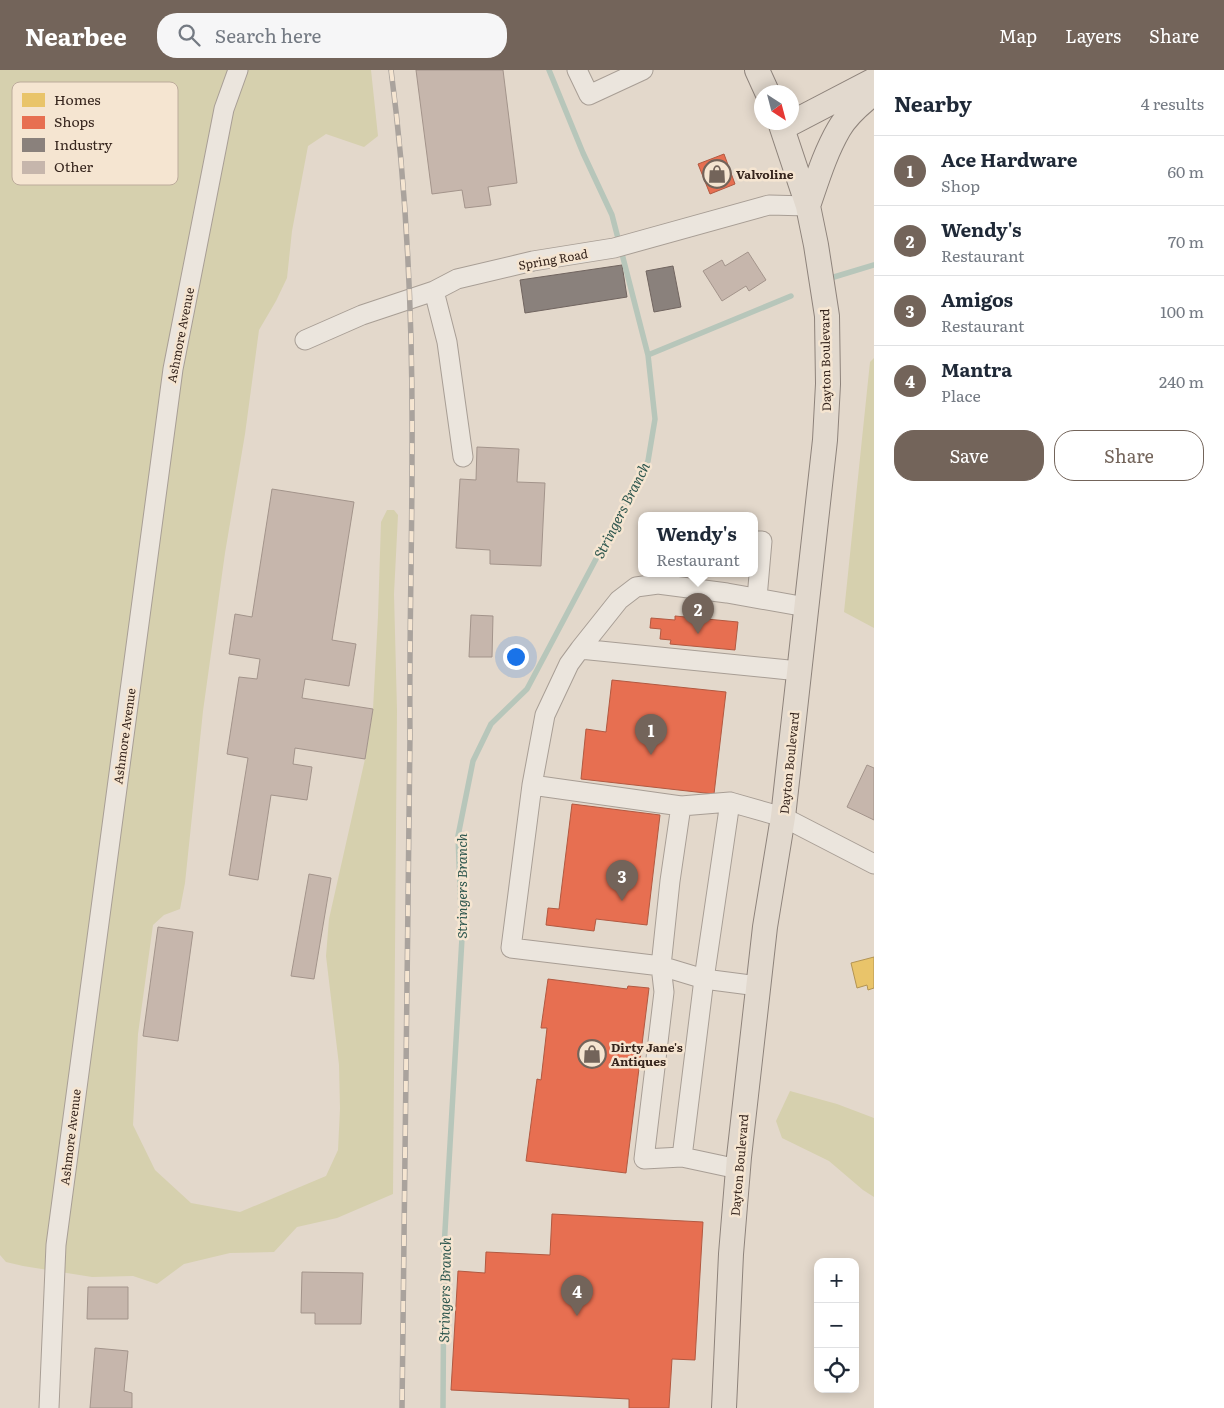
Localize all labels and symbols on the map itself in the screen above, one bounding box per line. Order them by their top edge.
legend [12,82,178,185]
north arrow [754,85,799,130]
text: Homes [54,89,101,109]
text: Shops [54,111,94,131]
text: Industry [54,134,113,154]
text: Other [54,156,94,176]
shop icon: Valvoline [702,159,732,189]
place label: Valvoline [736,165,794,183]
street label: Spring Road [517,244,590,274]
street label: Ashmore Avenue [162,286,198,384]
street label: Dayton Boulevard [815,308,835,411]
water label: Stringers Branch [588,458,654,562]
pin: 2 [682,593,714,634]
your location [503,644,529,670]
street label: Ashmore Avenue [108,687,140,785]
street label: Dayton Boulevard [775,710,803,815]
pin: 1 [635,714,667,755]
water label: Stringers Branch [451,832,471,939]
pin: 3 [606,860,638,901]
place label: Dirty Jane's Antiques [611,1038,683,1070]
shop icon: Dirty Jane's Antiques [577,1039,607,1069]
street label: Ashmore Avenue [55,1088,85,1186]
street label: Dayton Boulevard [726,1112,752,1217]
water label: Stringers Branch [433,1236,455,1343]
pin: 4 [561,1275,593,1316]

